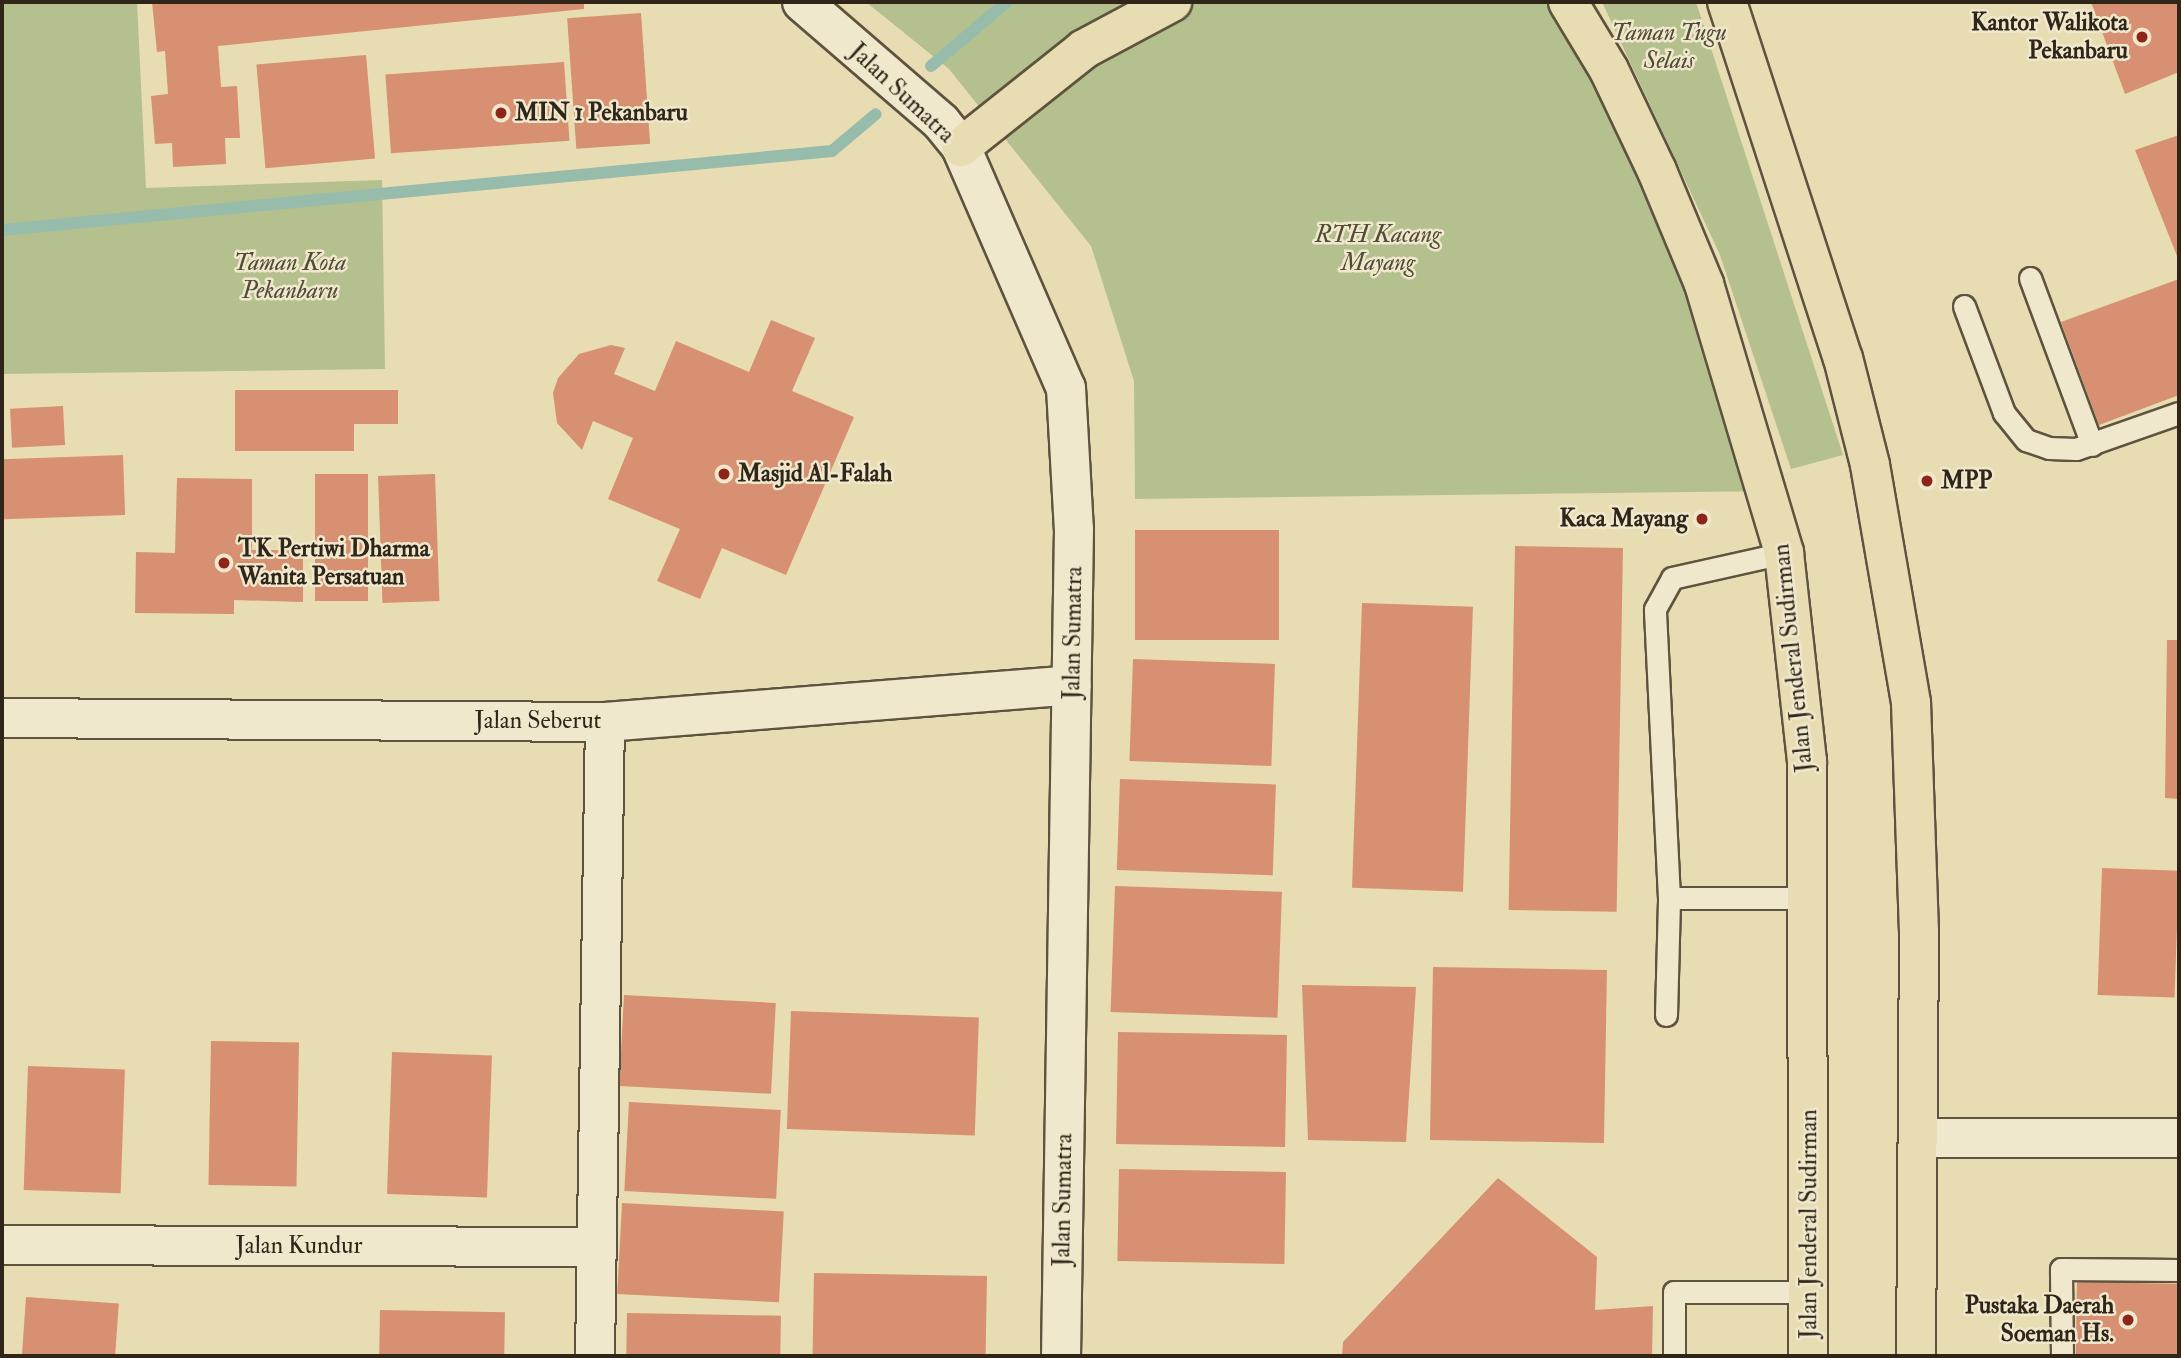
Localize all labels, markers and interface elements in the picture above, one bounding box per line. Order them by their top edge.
place label: Kantor Walikota Pekanbaru [1971,9,2128,65]
park label: Taman Tugu Selais [1611,19,1727,75]
marker: Kantor Walikota Pekanbaru [2134,29,2150,45]
street label: Jalan Sumatra [843,37,961,149]
place label: MIN 1 Pekanbaru [515,99,688,127]
marker: MIN 1 Pekanbaru [493,105,509,121]
park label: RTH Kacang Mayang [1315,221,1441,277]
park label: Taman Kota Pekanbaru [234,249,346,305]
place label: Masjid Al-Falah [738,460,892,488]
marker: Masjid Al-Falah [716,466,732,482]
place label: MPP [1941,467,1992,495]
marker: MPP [1919,473,1935,489]
place label: Kaca Mayang [1560,505,1688,533]
marker: Kaca Mayang [1694,511,1710,527]
place label: TK Pertiwi Dharma Wanita Persatuan [238,535,430,591]
street label: Jalan Jenderal Sudirman [1767,542,1819,774]
marker: TK Pertiwi Dharma Wanita Persatuan [216,555,232,571]
street label: Jalan Sumatra [1057,566,1089,700]
street label: Jalan Seberut [475,707,601,735]
street label: Jalan Jenderal Sudirman [1795,1109,1823,1339]
street label: Jalan Sumatra [1047,1133,1079,1267]
street label: Jalan Kundur [236,1232,362,1260]
place label: Pustaka Daerah Soeman Hs. [1965,1292,2114,1348]
marker: Pustaka Daerah Soeman Hs. [2120,1312,2136,1328]

